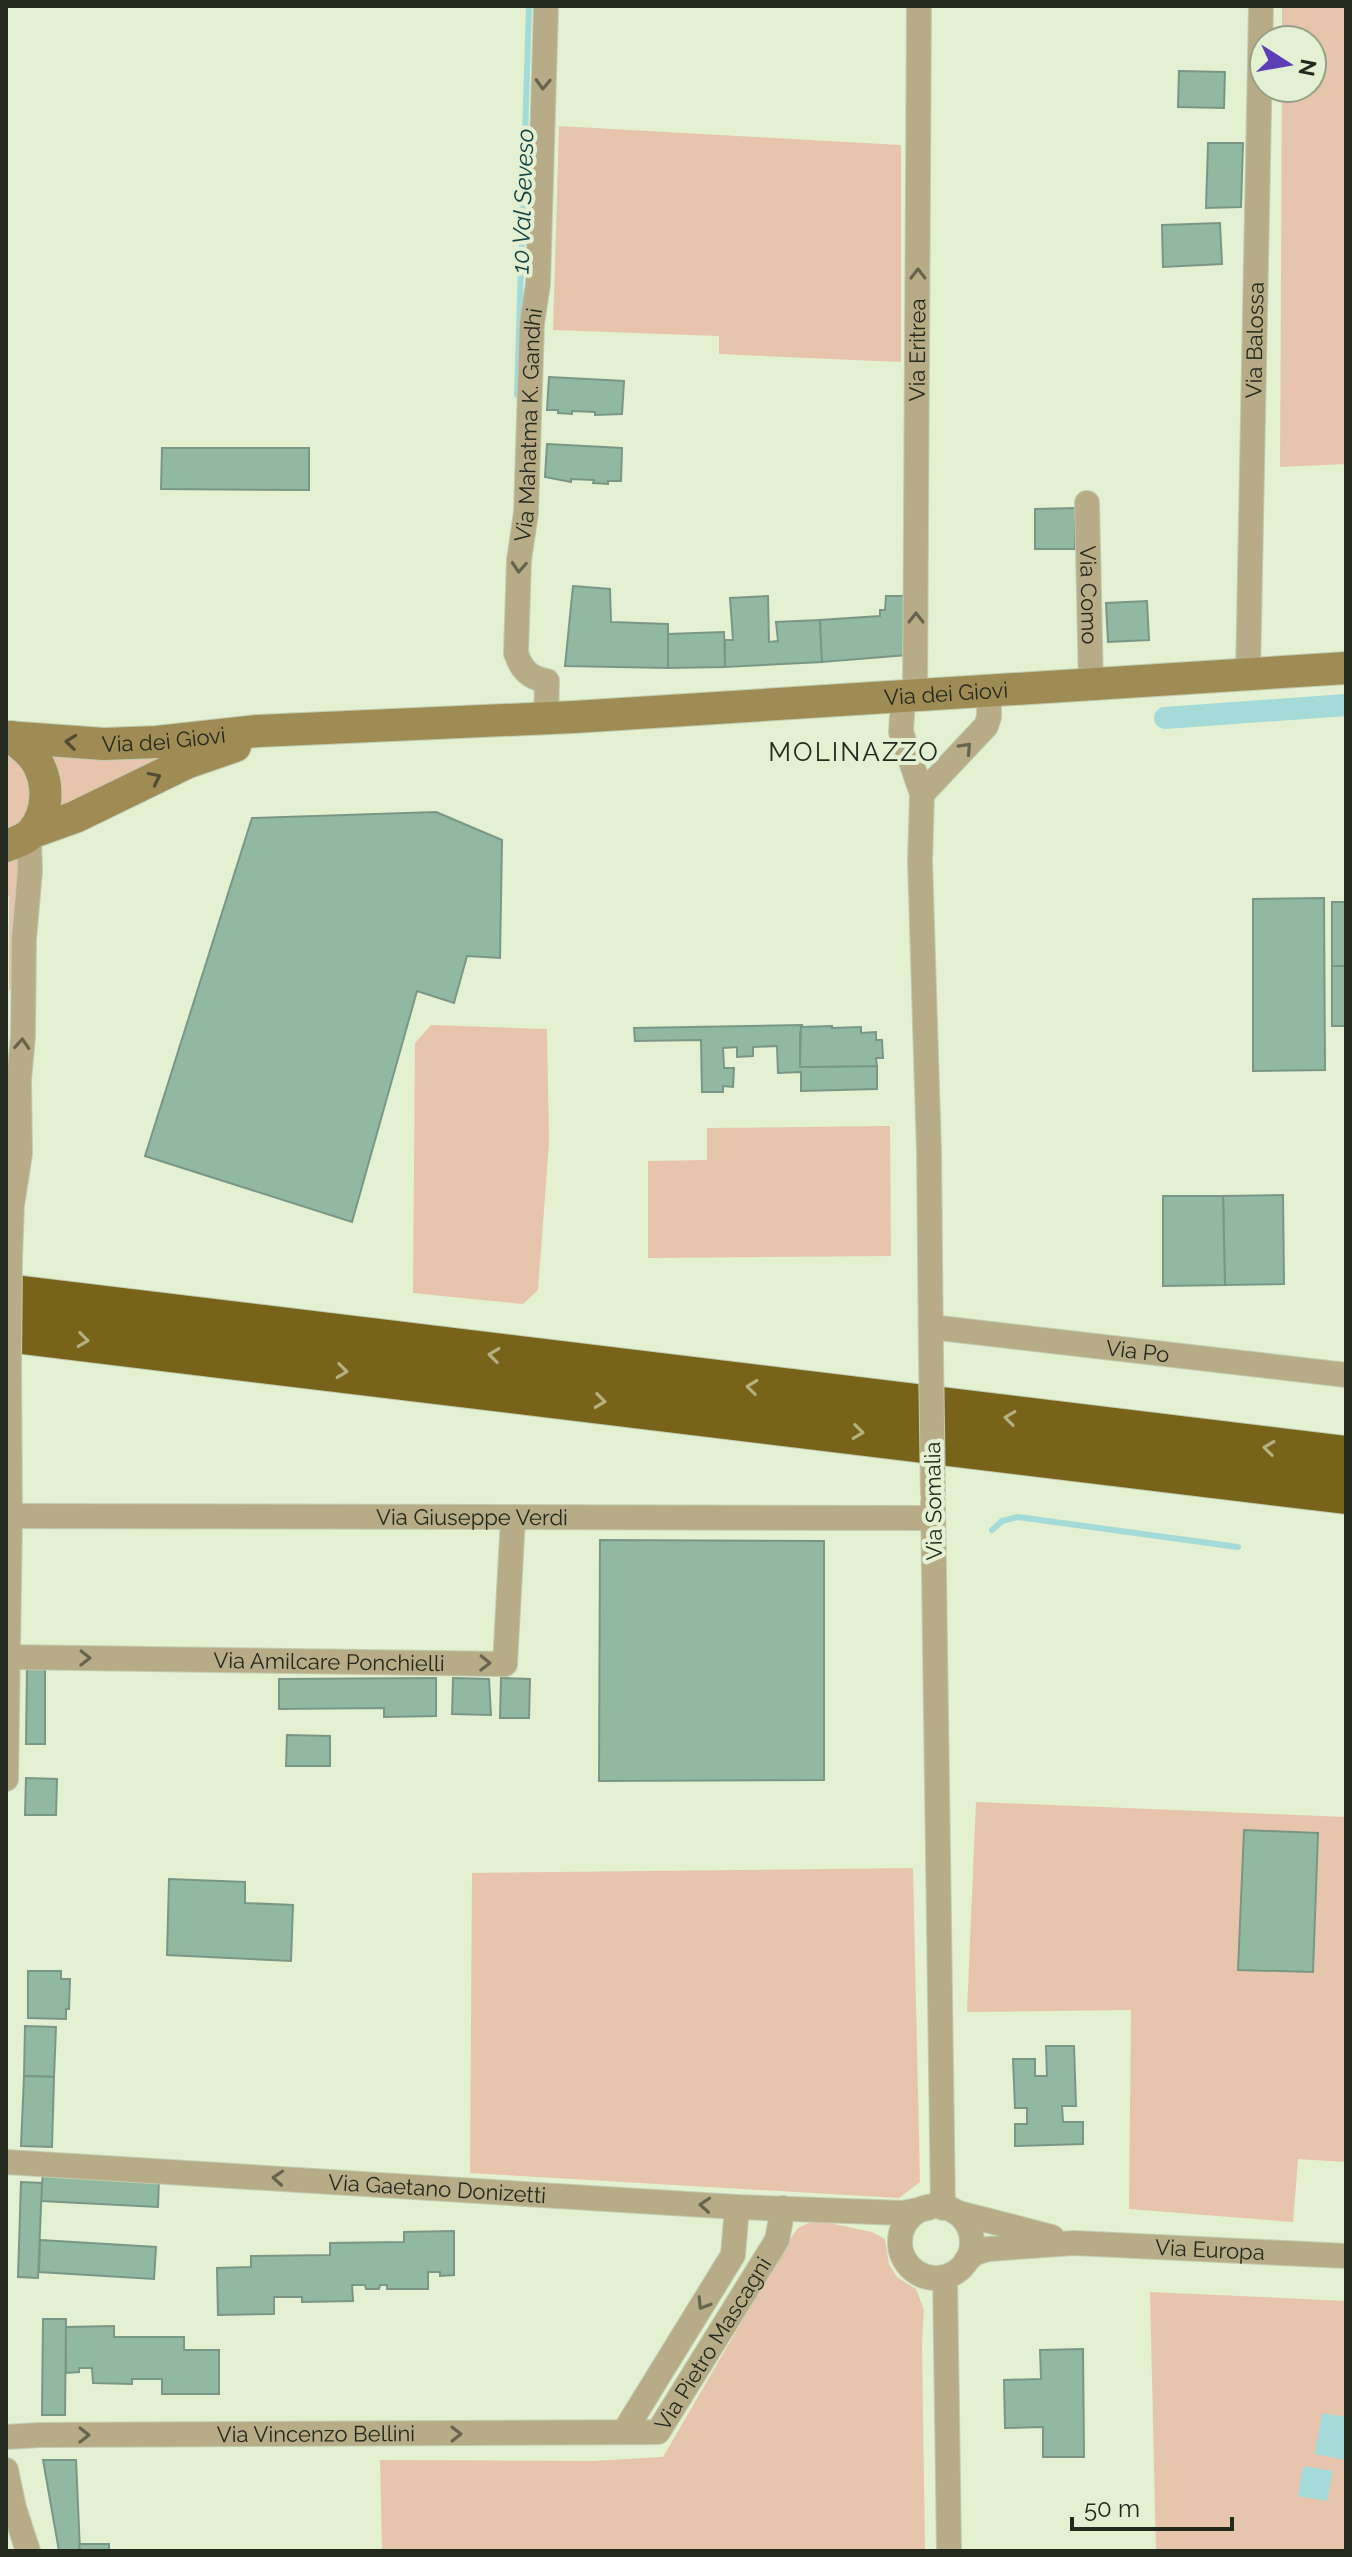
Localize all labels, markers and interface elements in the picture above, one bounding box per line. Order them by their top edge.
north arrow [1248,24,1328,104]
text: N [1293,57,1322,79]
one-way arrow [535,78,552,91]
water label: 10 Val Seveso [505,128,540,274]
one-way arrow [909,267,926,280]
street label: Via Balossa [1240,282,1269,399]
street label: Via Eritrea [904,298,930,402]
street label: Via Mahatma K. Gandhi [509,306,547,544]
street label: Via Como [1075,545,1103,645]
one-way arrow [511,561,528,574]
one-way arrow [907,611,925,624]
street label: Via dei Giovi [883,676,1009,710]
street label: Via dei Giovi [101,722,227,757]
one-way arrow [64,733,77,750]
district label: MOLINAZZO [768,737,940,767]
one-way arrow [957,743,972,757]
one-way arrow [147,772,161,788]
one-way arrow [13,1037,30,1050]
one-way arrow [77,1331,90,1348]
street label: Via Po [1104,1334,1171,1367]
one-way arrow [487,1346,500,1363]
one-way arrow [336,1362,349,1379]
one-way arrow [745,1378,758,1395]
one-way arrow [594,1393,607,1410]
one-way arrow [1003,1409,1016,1426]
one-way arrow [851,1423,865,1440]
one-way arrow [1262,1439,1275,1456]
street label: Via Somalia [919,1441,947,1561]
street label: Via Giuseppe Verdi [376,1504,568,1530]
street label: Via Amilcare Ponchielli [213,1647,445,1676]
one-way arrow [79,1650,92,1667]
one-way arrow [479,1654,492,1672]
street label: Via Gaetano Donizetti [327,2169,547,2208]
one-way arrow [271,2170,284,2187]
one-way arrow [698,2197,711,2214]
street label: Via Europa [1155,2234,1265,2265]
street label: Via Pietro Mascagni [649,2252,776,2435]
one-way arrow [697,2295,713,2310]
street label: Via Vincenzo Bellini [217,2420,415,2447]
one-way arrow [450,2425,463,2443]
one-way arrow [78,2426,91,2444]
scale bar [1072,2481,1232,2531]
text: 50 m [1084,2494,1140,2523]

